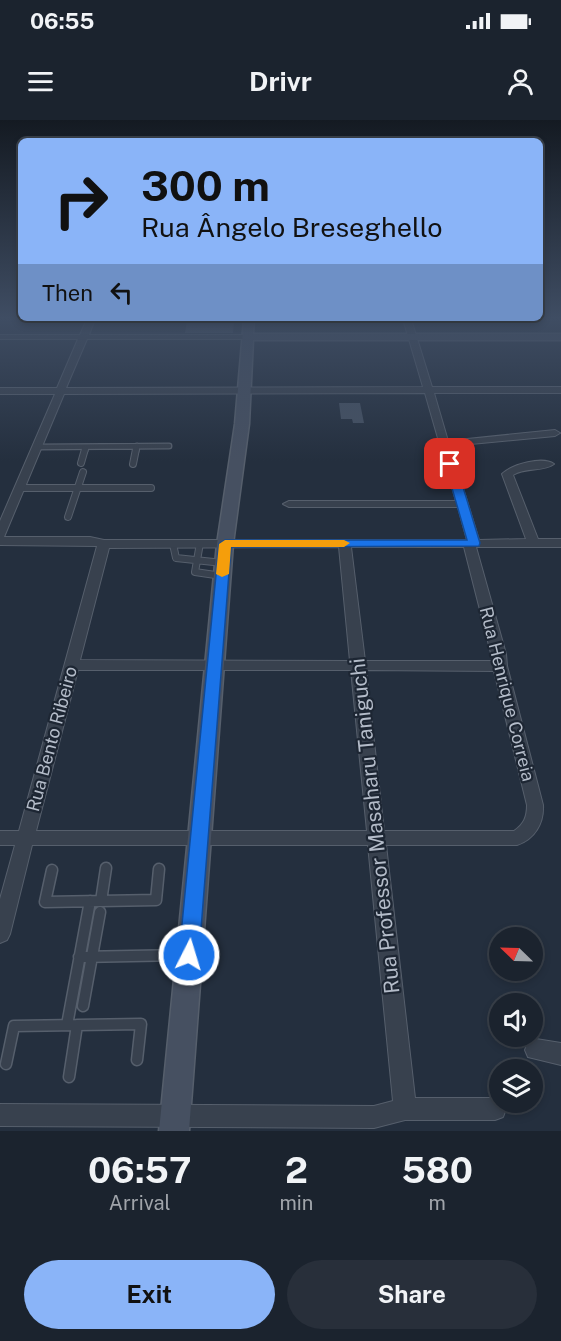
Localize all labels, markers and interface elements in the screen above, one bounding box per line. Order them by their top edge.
text: 06:55 [30,8,94,34]
icon: menu [24,65,57,98]
text: Drivr [249,65,312,97]
icon: person [504,65,537,98]
text: 300 m [141,161,270,210]
icon: right [42,162,120,240]
text: Rua Ângelo Breseghello [141,211,443,243]
icon: left [105,276,138,309]
text: Then [42,280,93,306]
pin [424,438,475,489]
icon: arrive [433,447,466,480]
street label: Rua Henrique Correia [476,604,539,783]
street label: Rua Professor Masaharu Taniguchi [344,657,405,995]
street label: Rua Bento Ribeiro [22,664,81,814]
position arrow [157,923,221,987]
north arrow [489,927,543,981]
map controls [489,927,543,1113]
button: sound [489,993,543,1047]
button: layers [489,1059,543,1113]
text: 06:57 [88,1149,191,1191]
text: 2 [285,1149,308,1191]
text: 580 [401,1149,473,1191]
text: Arrival [109,1191,171,1215]
text: min [279,1191,313,1215]
text: m [429,1191,446,1215]
button: Exit [24,1260,275,1329]
button: Share [287,1260,537,1329]

